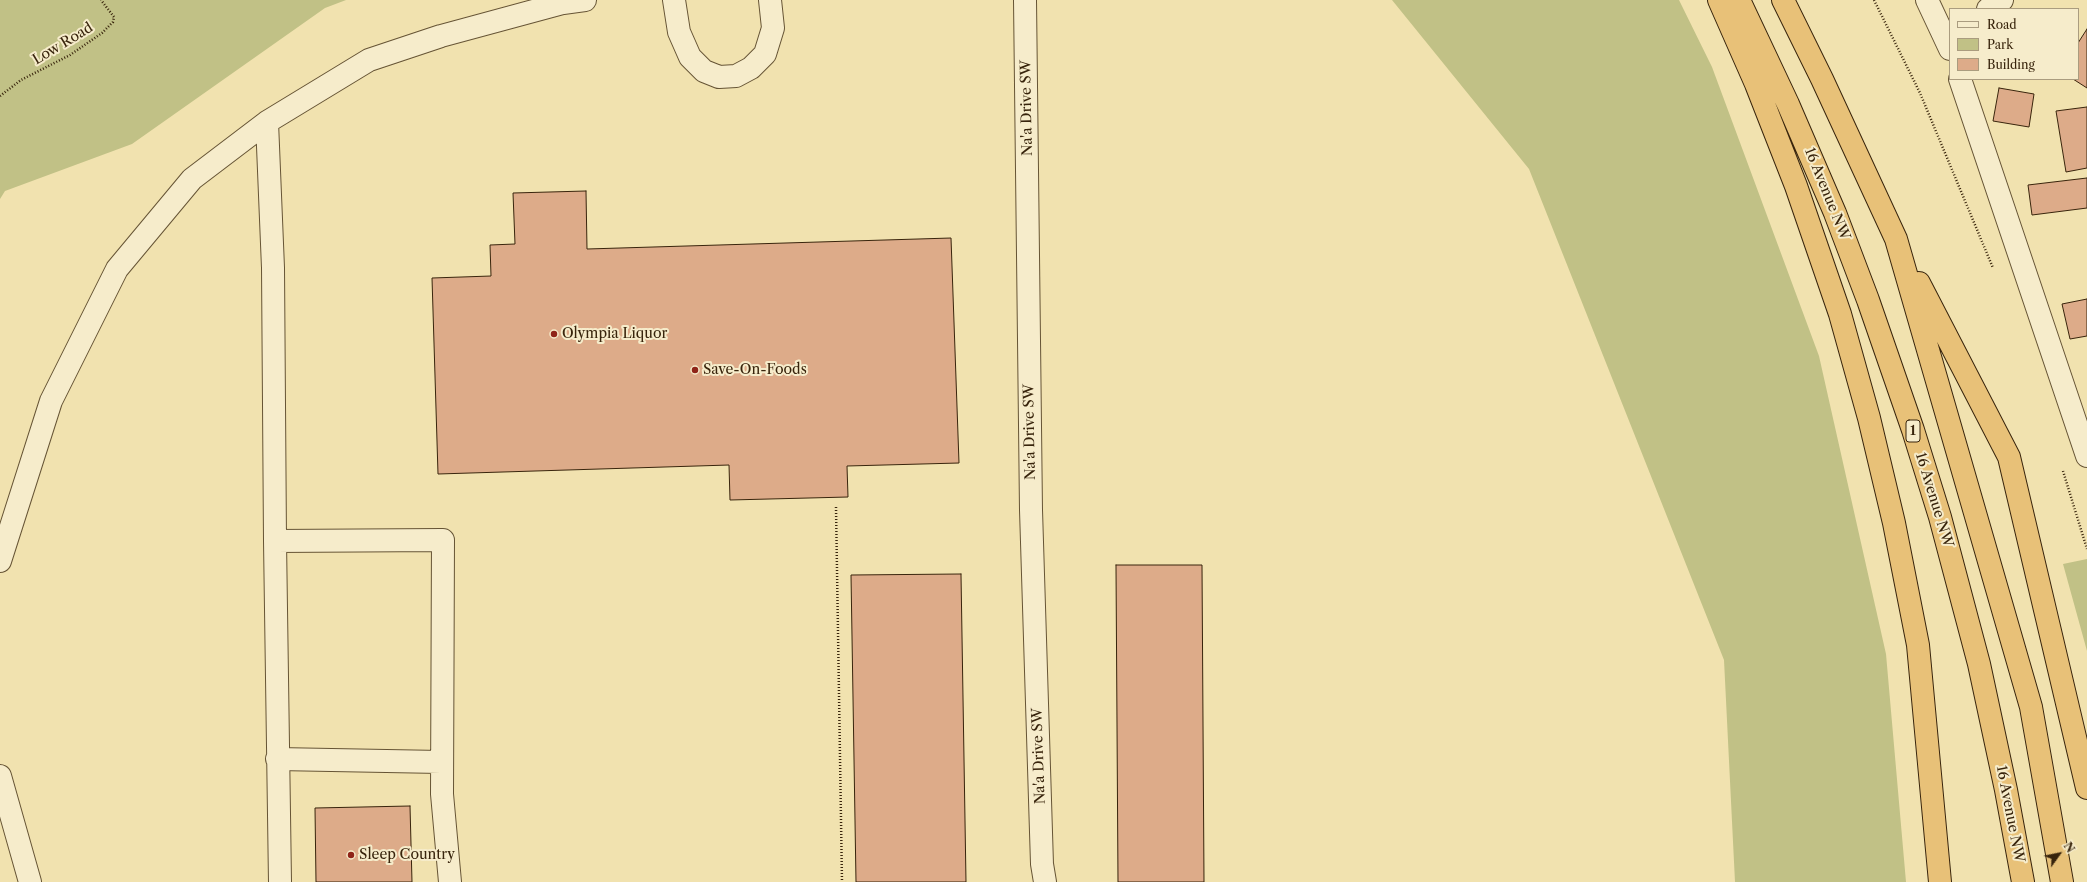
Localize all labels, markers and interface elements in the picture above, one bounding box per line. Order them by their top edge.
legend [1949,8,2079,80]
text: Road [1987,17,2017,32]
street label: Low Road [30,19,96,69]
text: Park [1987,37,2013,52]
text: Building [1987,57,2035,72]
street label: Na'a Drive SW [1018,60,1036,156]
street label: 16 Avenue NW [1801,145,1853,243]
place label: Olympia Liquor [562,326,667,342]
marker: Olympia Liquor [549,329,559,339]
place label: Save-On-Foods [703,362,807,378]
marker: Save-On-Foods [690,365,700,375]
street label: Na'a Drive SW [1021,384,1039,480]
road number: 1 [1906,420,1920,442]
street label: 16 Avenue NW [1912,451,1956,549]
street label: Na'a Drive SW [1029,708,1049,804]
street label: 16 Avenue NW [1992,764,2028,864]
north arrow [2039,834,2079,874]
text: N [2061,840,2078,855]
place label: Sleep Country [359,847,455,863]
marker: Sleep Country [346,850,356,860]

